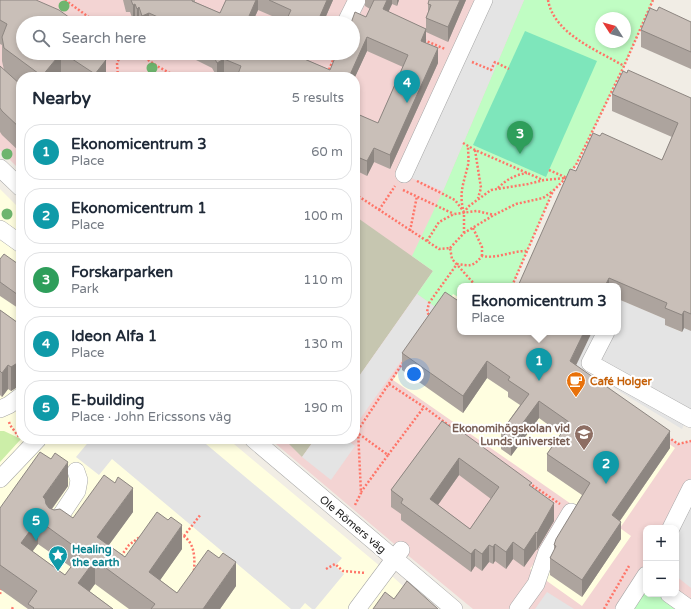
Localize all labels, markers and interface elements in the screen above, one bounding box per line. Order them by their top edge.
north arrow [595,12,631,48]
search box [16,16,360,60]
icon: search [30,27,52,49]
text: Search here [62,29,146,47]
pin: 4 [394,70,420,103]
text: Nearby [32,88,91,109]
text: 5 results [292,90,344,106]
pin: 3 [507,121,533,154]
text: Ekonomicentrum 3 [71,135,207,153]
text: 1 [42,144,50,160]
text: 60 m [311,144,343,160]
text: Place [71,153,104,169]
text: Ekonomicentrum 1 [71,199,207,217]
text: 2 [42,208,50,224]
text: 100 m [303,208,343,224]
text: Place [71,217,104,233]
text: Forskarparken [71,263,173,281]
text: 3 [42,272,50,288]
text: 110 m [303,272,343,288]
text: Park [71,281,99,297]
popup [457,283,621,335]
text: Ekonomicentrum 3 [471,292,607,310]
text: Place [471,310,505,326]
text: Ideon Alfa 1 [71,327,157,345]
text: 4 [42,336,50,352]
text: 130 m [303,336,343,352]
text: Place [71,345,104,361]
pin: 1 [526,348,552,381]
your location [404,364,424,384]
cafe icon: Café Holger [565,370,587,398]
place label: Café Holger [590,375,652,389]
text: E-building [71,391,145,409]
text: 5 [42,400,50,416]
text: 190 m [303,400,343,416]
text: Place · John Ericssons väg [71,409,231,425]
place label: Ekonomihögskolan vid Lunds universitet [452,422,571,448]
school or university icon: Ekonomihögskolan vid Lunds universitet [573,423,595,451]
pin: 2 [593,451,619,484]
street label: Ole Römers väg [317,493,389,556]
pin: 5 [23,508,49,541]
map controls [643,525,679,597]
button: + [643,525,679,561]
place label: Healing the earth [71,543,120,569]
place icon: Healing the earth [47,544,69,572]
button: − [643,561,679,597]

